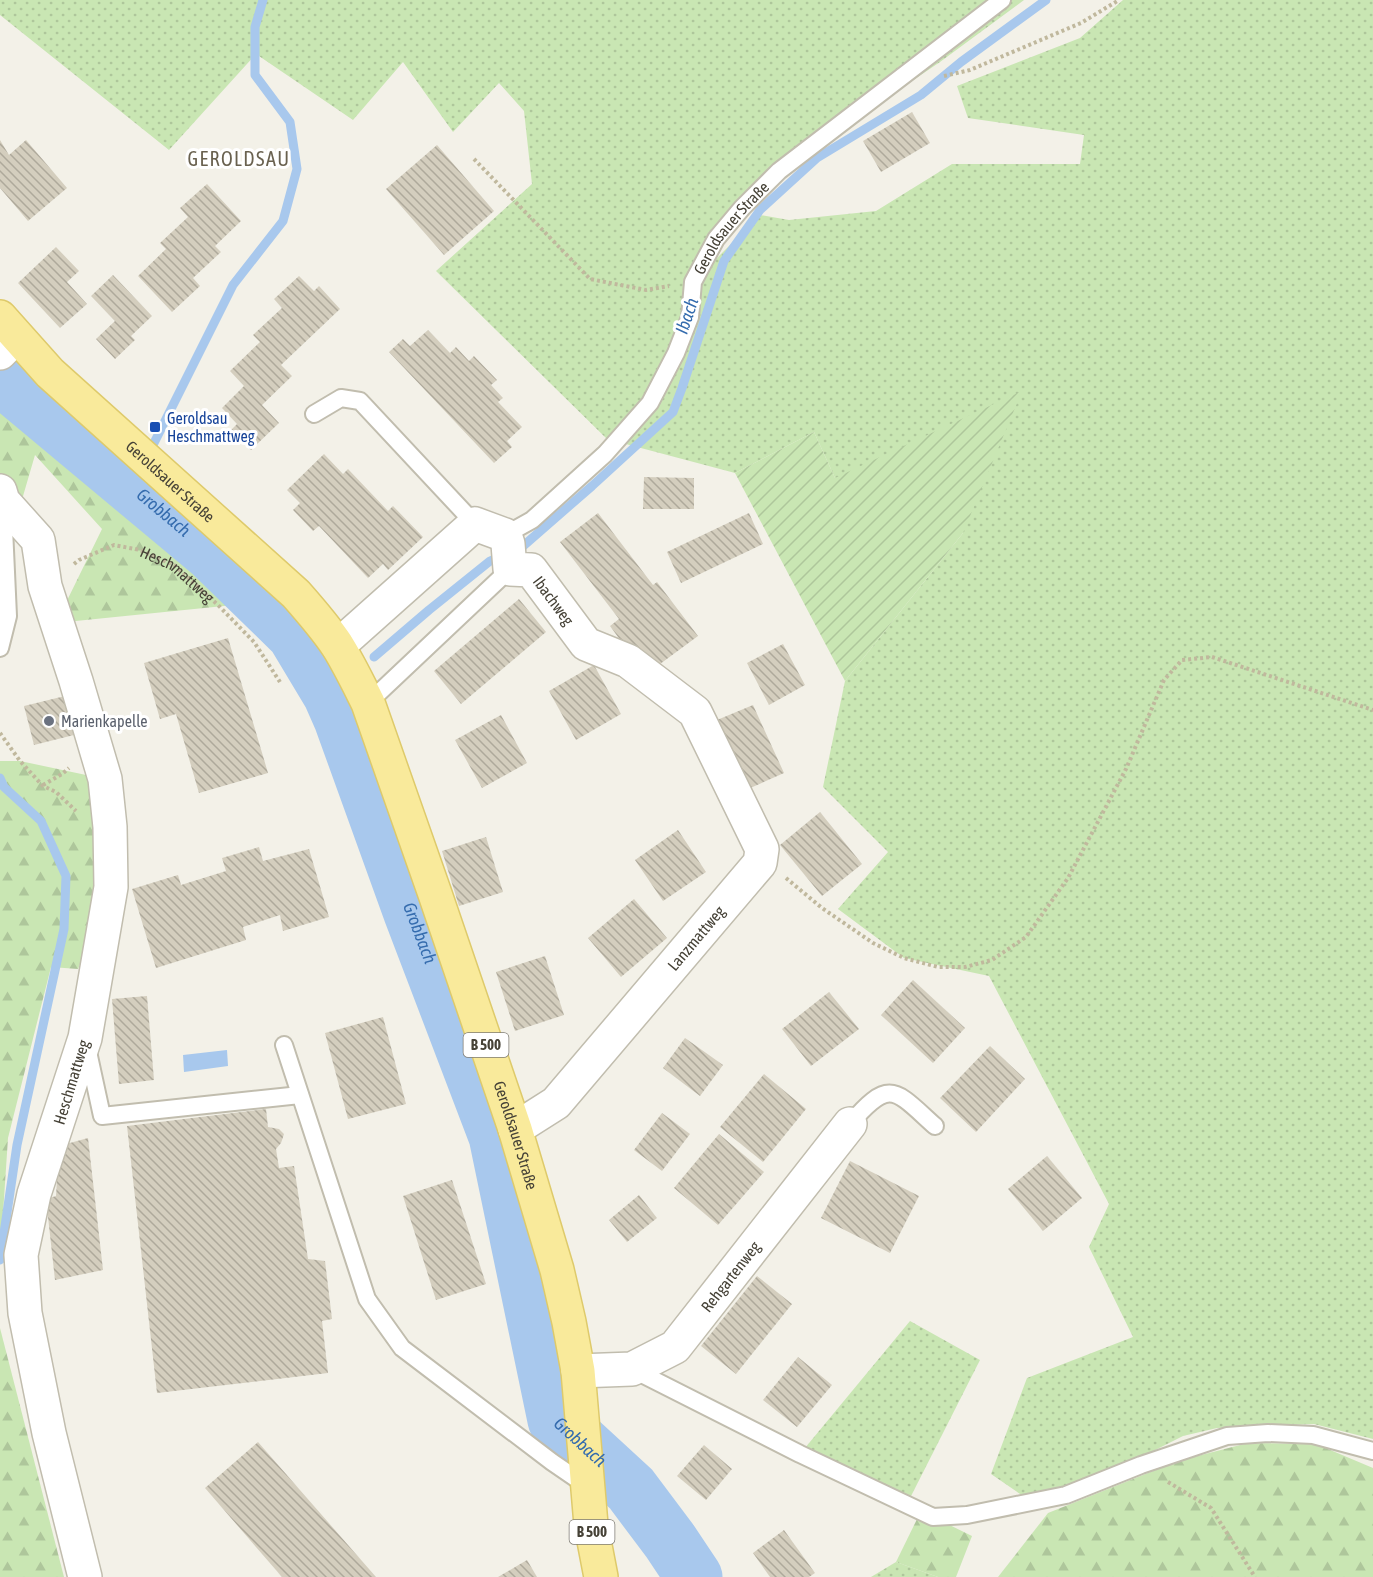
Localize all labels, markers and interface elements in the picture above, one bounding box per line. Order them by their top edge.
district label: GEROLDSAU [187,147,291,170]
street label: Geroldsauer Straße [690,178,772,277]
water label: Ibach [671,295,703,337]
place label: Geroldsau Heschmattweg [167,409,255,446]
marker: Geroldsau Heschmattweg [148,420,162,434]
street label: Geroldsauer Straße [123,437,218,526]
water label: Grobbach [133,484,195,541]
street label: Heschmattweg [137,542,218,607]
street label: Ibachweg [530,573,578,629]
place label: Marienkapelle [61,712,148,731]
marker: Marienkapelle [42,714,56,728]
water label: Grobbach [399,899,441,966]
street label: Lanzmattweg [664,902,729,975]
road number: B 500 [464,1033,508,1057]
street label: Heschmattweg [50,1037,93,1127]
street label: Geroldsauer Straße [490,1079,542,1192]
street label: Rehgartenweg [697,1238,764,1315]
water label: Grobbach [550,1412,611,1471]
road number: B 500 [570,1520,614,1544]

